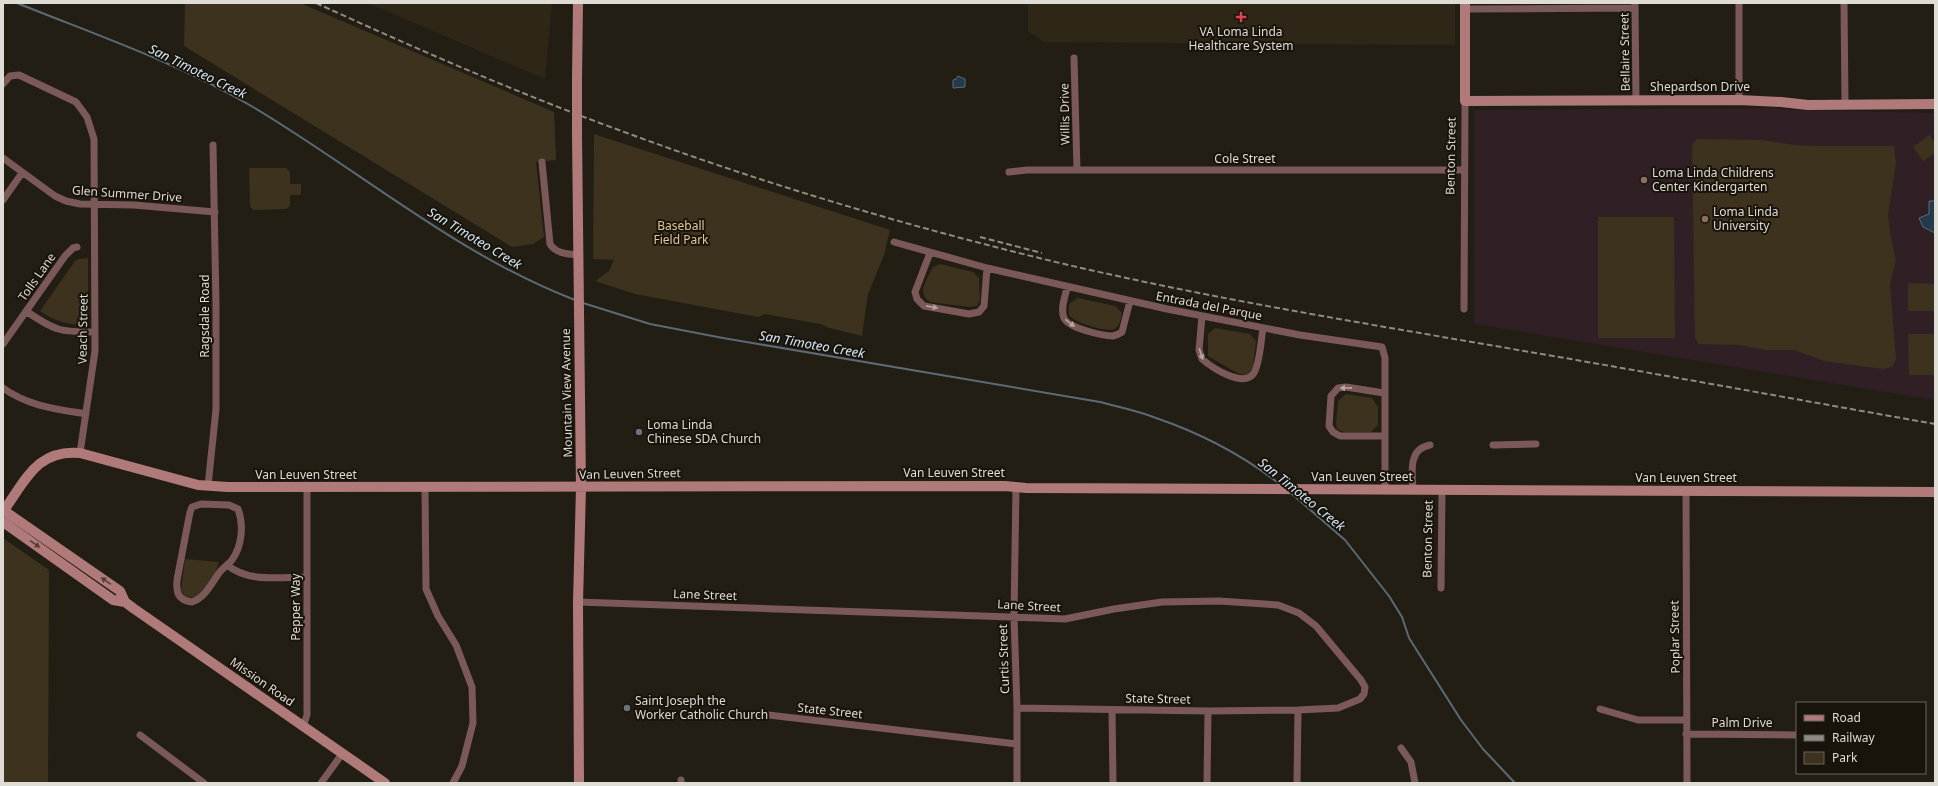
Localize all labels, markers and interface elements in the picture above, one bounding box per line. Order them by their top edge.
marker: VA Loma Linda Healthcare System [1235,11,1247,23]
street label: Bellaire Street [1615,12,1634,92]
place label: VA Loma Linda Healthcare System [1188,23,1294,54]
water label: San Timoteo Creek [146,39,250,103]
street label: Shepardson Drive [1650,78,1750,95]
street label: Willis Drive [1055,83,1074,145]
street label: Benton Street [1441,116,1460,195]
street label: Cole Street [1214,150,1276,167]
place label: Loma Linda Childrens Center Kindergarten [1652,164,1774,195]
marker: Loma Linda Childrens Center Kindergarten [1639,175,1649,185]
street label: Glen Summer Drive [72,181,183,206]
water label: San Timoteo Creek [425,203,526,274]
place label: Loma Linda University [1713,203,1779,234]
marker: Loma Linda University [1700,214,1710,224]
park label: Baseball Field Park [653,217,709,248]
street label: Tolls Lane [14,249,60,304]
street label: Ragsdale Road [196,274,213,358]
street label: Entrada del Parque [1155,287,1264,324]
street label: Veach Street [73,293,92,364]
one-way arrow [926,304,938,310]
one-way arrow [1064,319,1075,327]
water label: San Timoteo Creek [758,326,867,362]
street label: Mountain View Avenue [557,328,576,458]
one-way arrow [1198,348,1204,360]
one-way arrow [1339,385,1352,391]
place label: Loma Linda Chinese SDA Church [647,416,761,447]
marker: Loma Linda Chinese SDA Church [634,427,644,437]
water label: San Timoteo Creek [1255,453,1350,535]
street label: Van Leuven Street [579,464,682,483]
street label: Van Leuven Street [903,464,1005,481]
street label: Van Leuven Street [255,466,357,483]
street label: Van Leuven Street [1311,468,1413,485]
street label: Van Leuven Street [1635,469,1737,486]
street label: Benton Street [1418,499,1437,578]
one-way arrow [30,540,40,548]
street label: Pepper Way [287,572,304,641]
one-way arrow [101,577,111,585]
street label: Lane Street [673,585,738,604]
street label: Lane Street [997,595,1062,616]
street label: Poplar Street [1665,600,1684,674]
street label: Curtis Street [994,623,1013,694]
street label: Mission Road [227,653,298,710]
street label: State Street [1125,689,1192,708]
place label: Saint Joseph the Worker Catholic Church [635,692,768,723]
street label: State Street [797,699,864,722]
legend [1796,702,1926,774]
marker: Saint Joseph the Worker Catholic Church [622,703,632,713]
text: Road [1832,709,1861,726]
street label: Palm Drive [1711,714,1773,731]
text: Railway [1832,729,1876,746]
text: Park [1832,749,1858,766]

